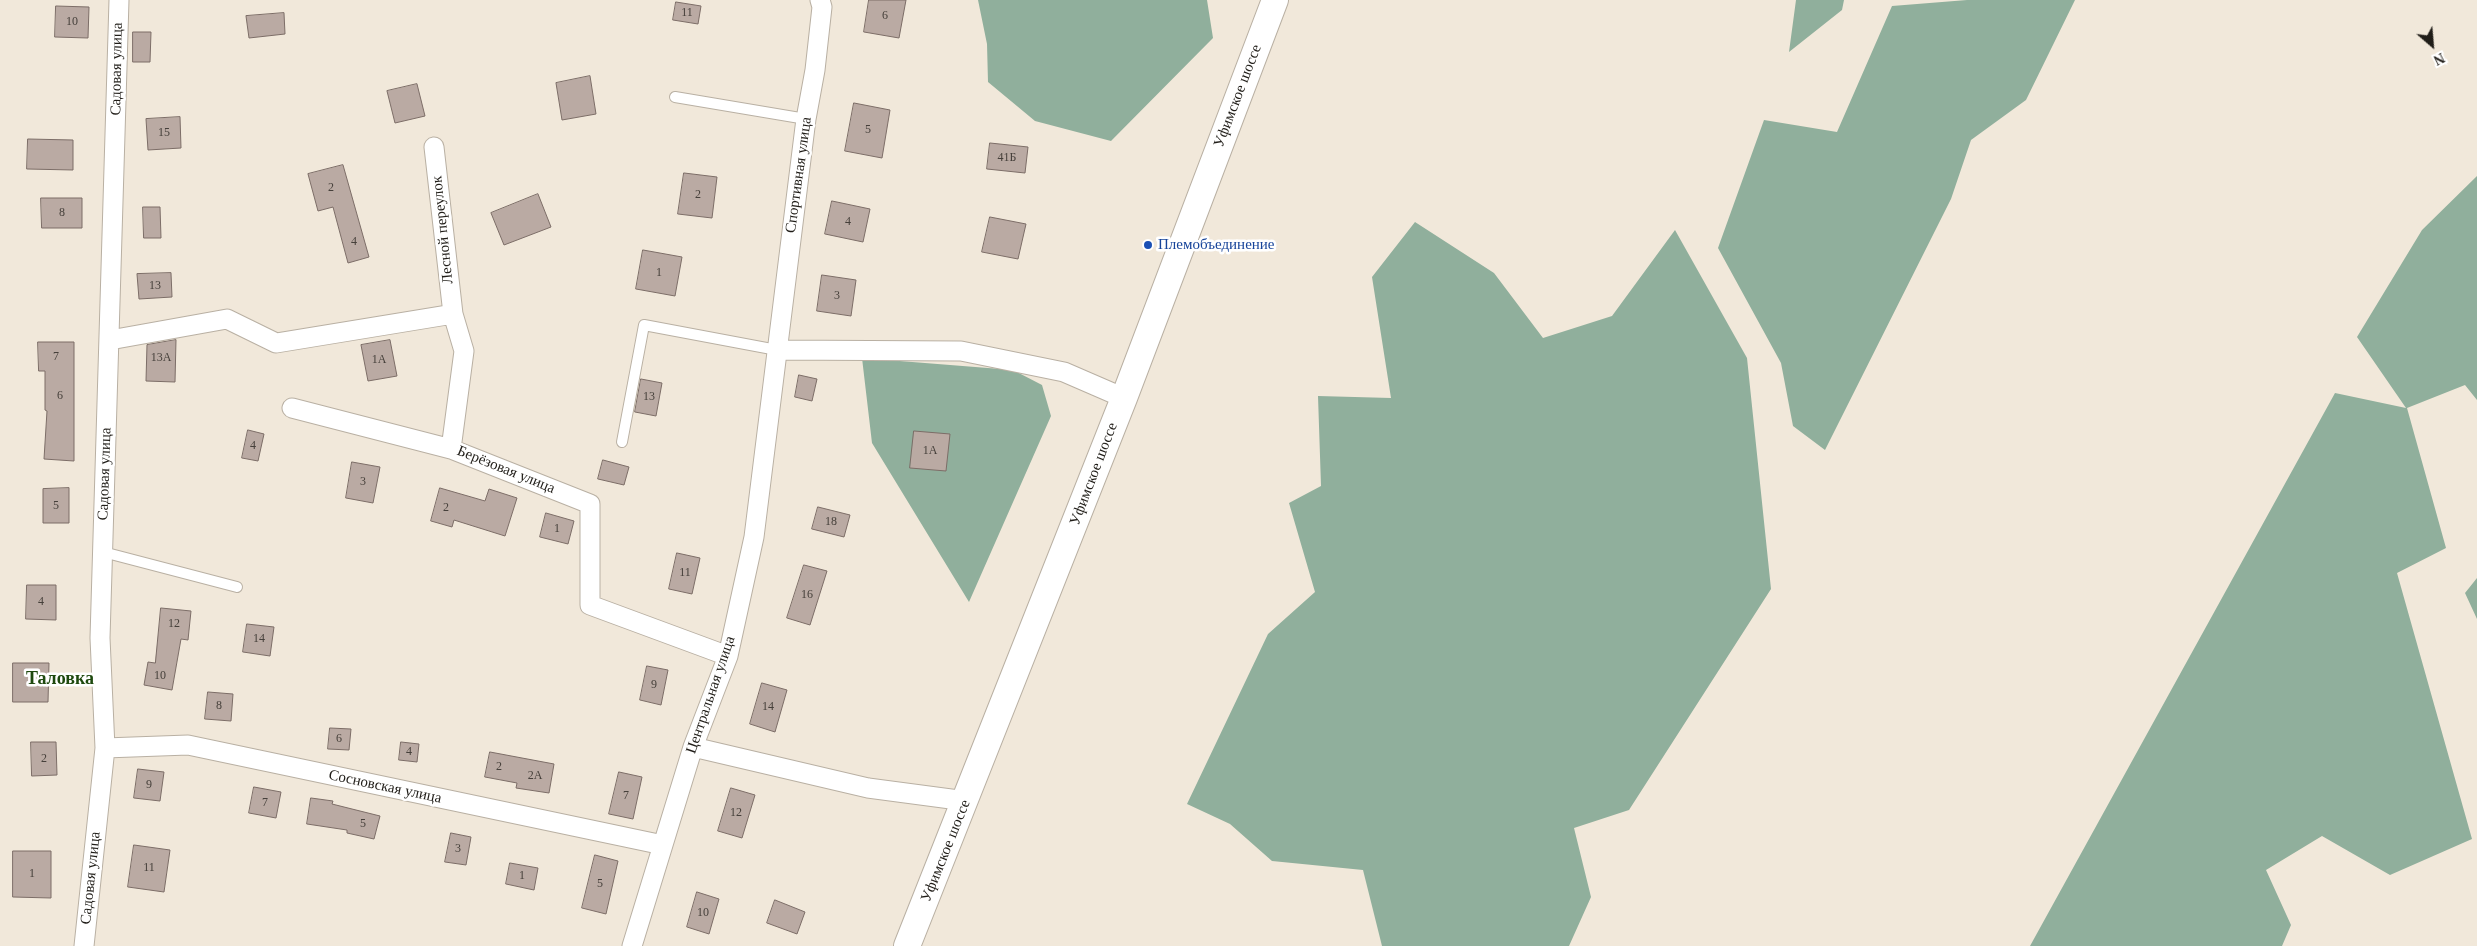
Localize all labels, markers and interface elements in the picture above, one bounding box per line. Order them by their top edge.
house number: 11 [681,6,693,20]
house number: 6 [882,9,888,23]
house number: 10 [66,15,78,29]
north arrow [2407,20,2457,70]
street label: Садовая улица [107,22,127,116]
street label: Уфимское шоссе [1210,42,1266,150]
text: N [2431,50,2447,68]
street label: Спортивная улица [782,116,816,234]
house number: 5 [865,123,871,137]
house number: 15 [158,126,170,140]
house number: 41Б [998,151,1016,165]
street label: Лесной переулок [428,175,458,285]
house number: 2 [328,181,334,195]
house number: 2 [695,188,701,202]
house number: 8 [59,206,65,220]
house number: 4 [845,215,851,229]
house number: 4 [351,235,357,249]
place label: Племобъединение [1158,236,1274,254]
marker: Племобъединение [1142,239,1154,251]
house number: 1 [656,266,662,280]
house number: 13 [149,279,161,293]
house number: 3 [834,289,840,303]
house number: 7 [53,350,59,364]
house number: 13А [151,351,171,365]
house number: 1А [372,353,386,367]
house number: 6 [57,389,63,403]
house number: 13 [643,390,655,404]
street label: Уфимское шоссе [1066,420,1122,528]
street label: Садовая улица [94,427,116,521]
house number: 4 [250,439,256,453]
street label: Берёзовая улица [454,442,558,498]
house number: 1А [923,444,937,458]
house number: 3 [360,475,366,489]
house number: 5 [53,499,59,513]
house number: 2 [443,501,449,515]
house number: 18 [825,515,837,529]
house number: 1 [554,522,560,536]
house number: 11 [679,566,691,580]
house number: 16 [801,588,813,602]
house number: 4 [38,595,44,609]
house number: 12 [168,617,180,631]
house number: 14 [253,632,265,646]
street label: Центральная улица [682,634,740,756]
district label: Таловка [26,668,94,690]
house number: 10 [154,669,166,683]
house number: 9 [651,678,657,692]
house number: 8 [216,699,222,713]
house number: 14 [762,700,774,714]
house number: 6 [336,732,342,746]
house number: 4 [406,745,412,759]
house number: 2 [41,752,47,766]
house number: 2 [496,760,502,774]
street label: Сосновская улица [327,766,443,808]
house number: 2А [528,769,542,783]
house number: 9 [146,778,152,792]
house number: 7 [623,789,629,803]
house number: 7 [262,796,268,810]
street label: Уфимское шоссе [917,797,975,905]
house number: 12 [730,806,742,820]
house number: 5 [360,817,366,831]
street label: Садовая улица [77,831,105,925]
house number: 3 [455,842,461,856]
house number: 11 [143,861,155,875]
house number: 1 [29,867,35,881]
house number: 1 [519,869,525,883]
house number: 5 [597,877,603,891]
house number: 10 [697,906,709,920]

